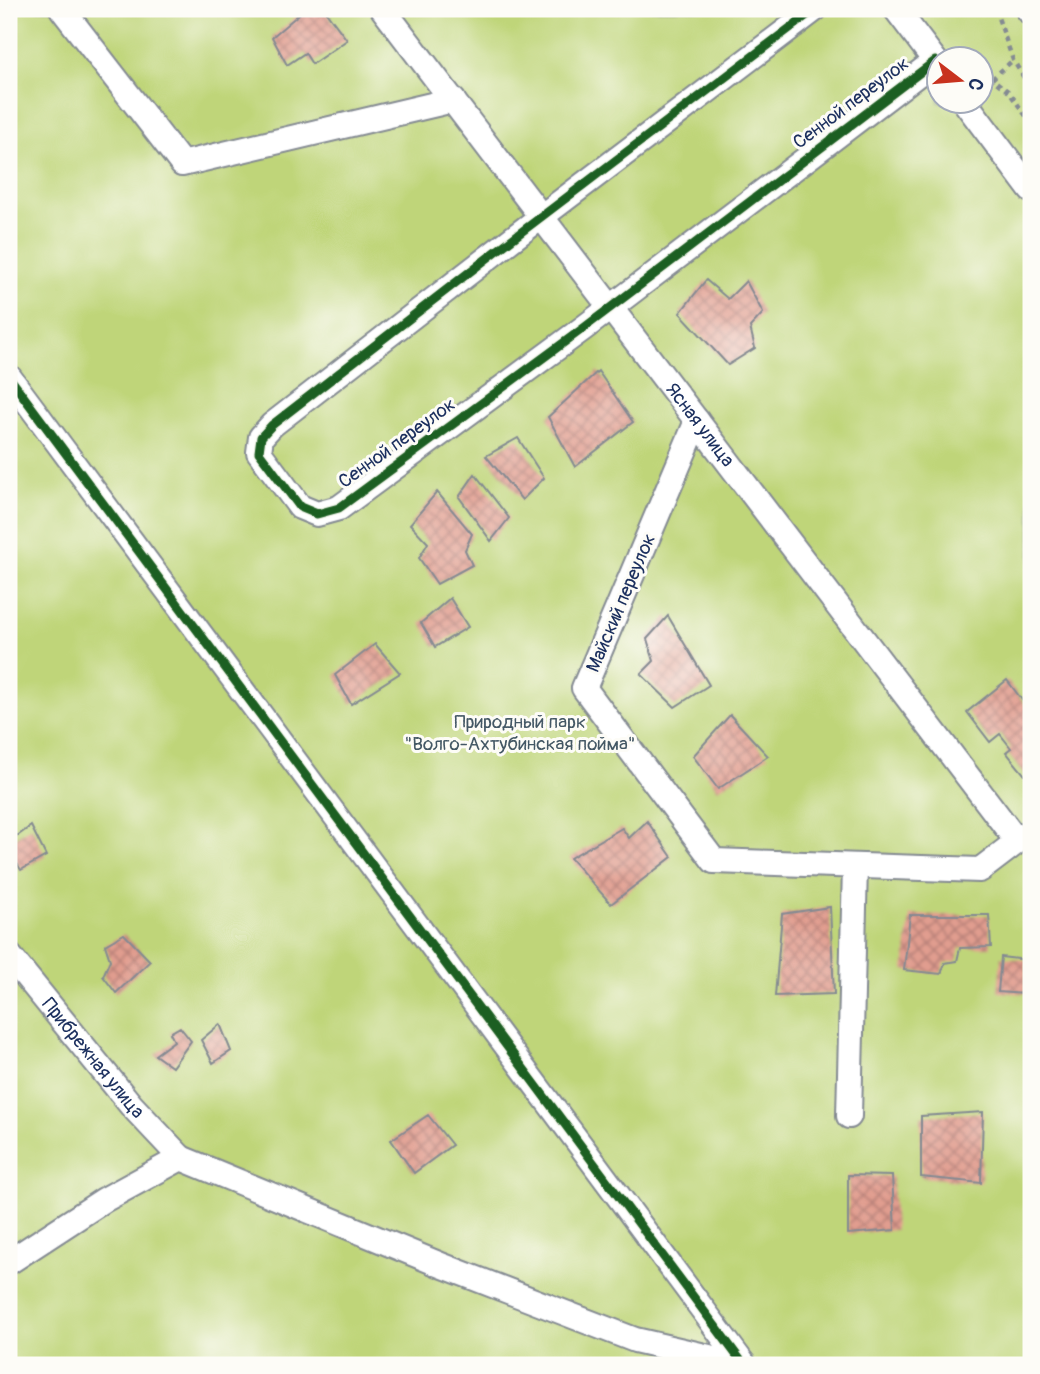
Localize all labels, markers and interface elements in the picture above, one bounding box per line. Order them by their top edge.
north arrow [925,46,995,116]
street label: Сенной переулок [788,51,914,154]
text: С [962,75,989,94]
street label: Ясная улица [660,378,740,472]
street label: Сенной переулок [334,392,460,494]
street label: Майский переулок [581,530,661,676]
park label: Природный парк "Волго-Ахтубинская пойма" [404,710,636,756]
street label: Прибрежная улица [37,993,150,1124]

